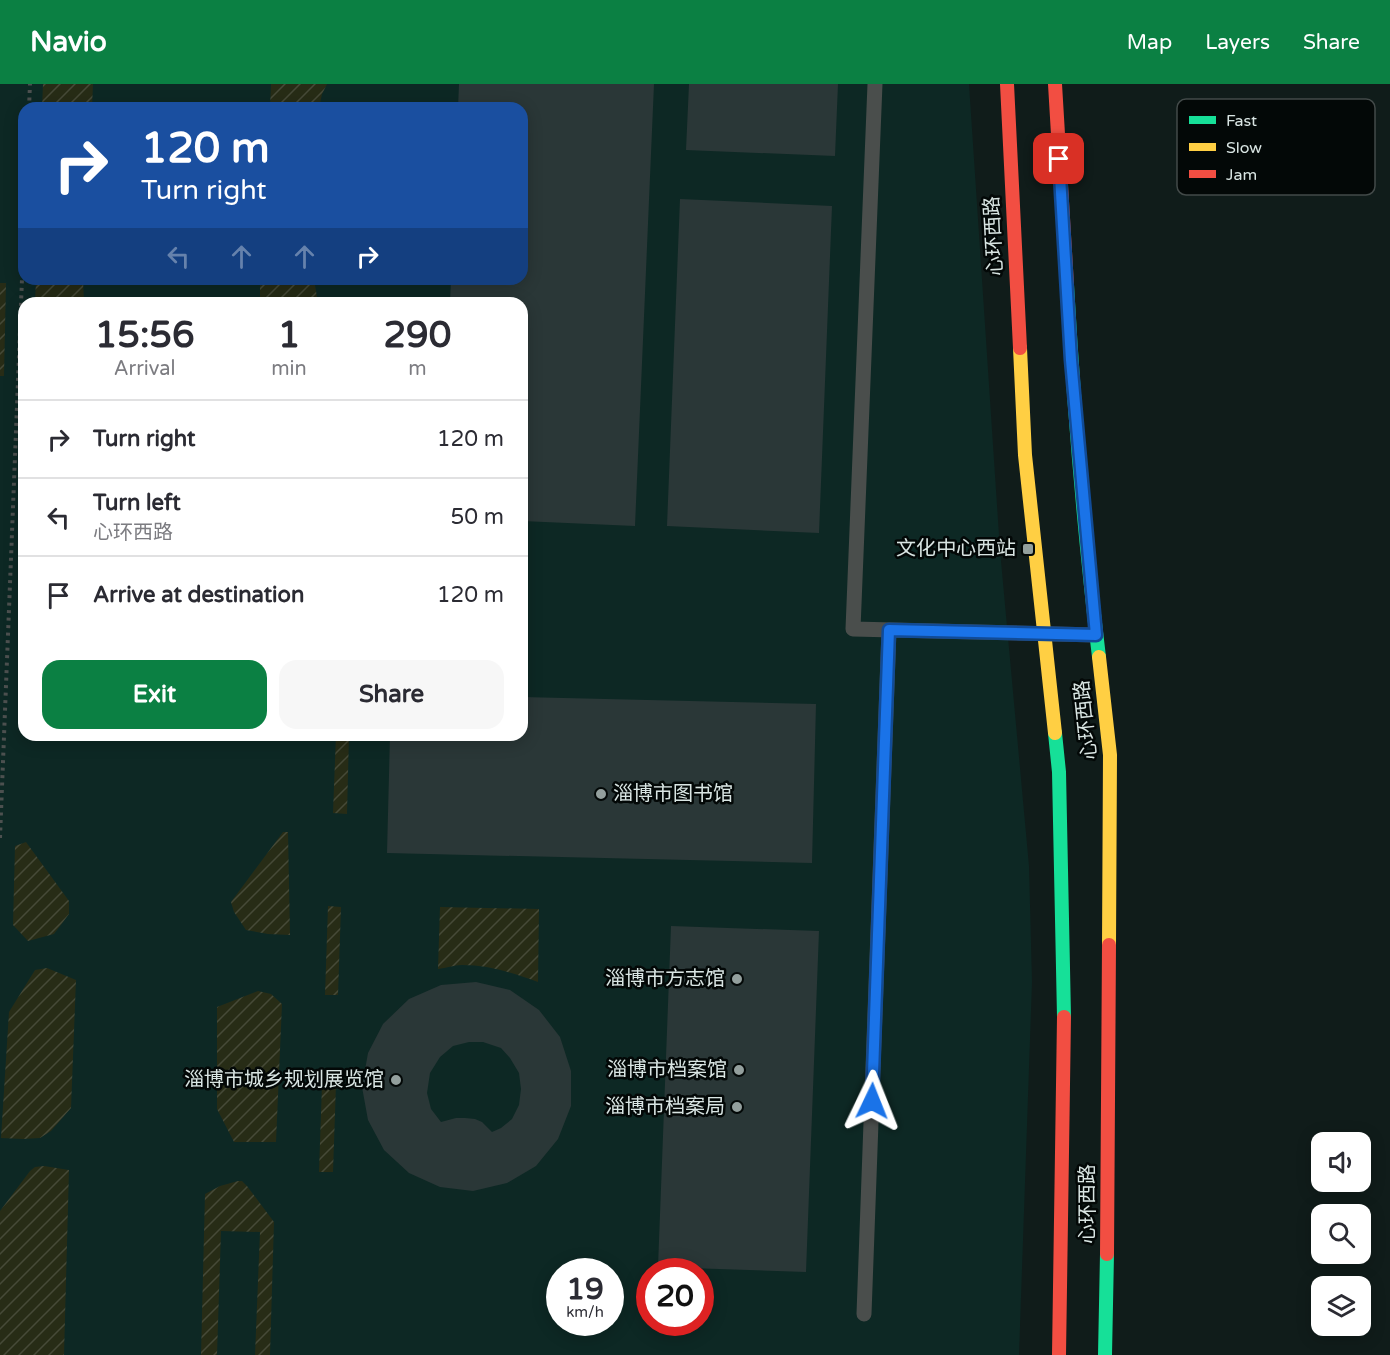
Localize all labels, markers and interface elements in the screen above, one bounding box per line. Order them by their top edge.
text: Navio [30,25,107,59]
text: Map [1127,30,1172,55]
text: Layers [1205,30,1270,55]
text: Share [1303,30,1360,55]
legend [1177,99,1375,195]
text: Fast [1226,111,1257,131]
text: 120 m [141,123,270,174]
icon: right [42,126,120,204]
pin [1033,133,1084,184]
text: Slow [1226,138,1262,158]
icon: arrive [1042,142,1075,175]
text: Jam [1226,165,1257,185]
text: Turn right [141,174,267,207]
street label: 心环西路 [980,195,1008,277]
icon: left [162,240,195,273]
icon: ahead [225,240,258,273]
icon: ahead [288,240,321,273]
icon: right [351,240,384,273]
text: 15:56 [95,314,195,357]
text: 1 [278,314,300,357]
text: 290 [383,314,451,357]
text: Arrival [114,357,176,381]
text: min [271,357,307,381]
text: m [408,357,427,381]
icon: right [42,423,75,456]
text: Turn right [93,426,195,452]
text: 120 m [437,426,504,452]
text: Turn left [93,490,181,516]
icon: left [42,501,75,534]
text: 50 m [450,504,504,530]
text: 心环西路 [93,521,173,545]
place label: 文化中心西站 [896,537,1016,561]
marker: 文化中心西站 [1021,542,1035,556]
icon: arrive [42,579,75,612]
text: Arrive at destination [93,582,304,608]
text: 120 m [437,582,504,608]
button: Exit [42,660,267,729]
button: Share [279,660,504,729]
street label: 心环西路 [1070,679,1102,761]
place label: 淄博市图书馆 [613,782,733,806]
marker: 淄博市图书馆 [594,787,608,801]
place label: 淄博市方志馆 [605,967,725,991]
marker: 淄博市方志馆 [730,972,744,986]
place label: 淄博市档案馆 [607,1058,727,1082]
marker: 淄博市档案馆 [732,1063,746,1077]
place label: 淄博市城乡规划展览馆 [184,1068,384,1092]
position arrow [840,1069,904,1133]
marker: 淄博市城乡规划展览馆 [389,1073,403,1087]
place label: 淄博市档案局 [605,1095,725,1119]
marker: 淄博市档案局 [730,1100,744,1114]
map controls [1311,1132,1371,1336]
button: sound [1311,1132,1371,1192]
street label: 心环西路 [1076,1164,1100,1244]
button: search [1311,1204,1371,1264]
speed limit sign: 20 [636,1258,714,1336]
text: 19 [566,1271,604,1308]
button: layers [1311,1276,1371,1336]
text: km/h [566,1303,604,1321]

